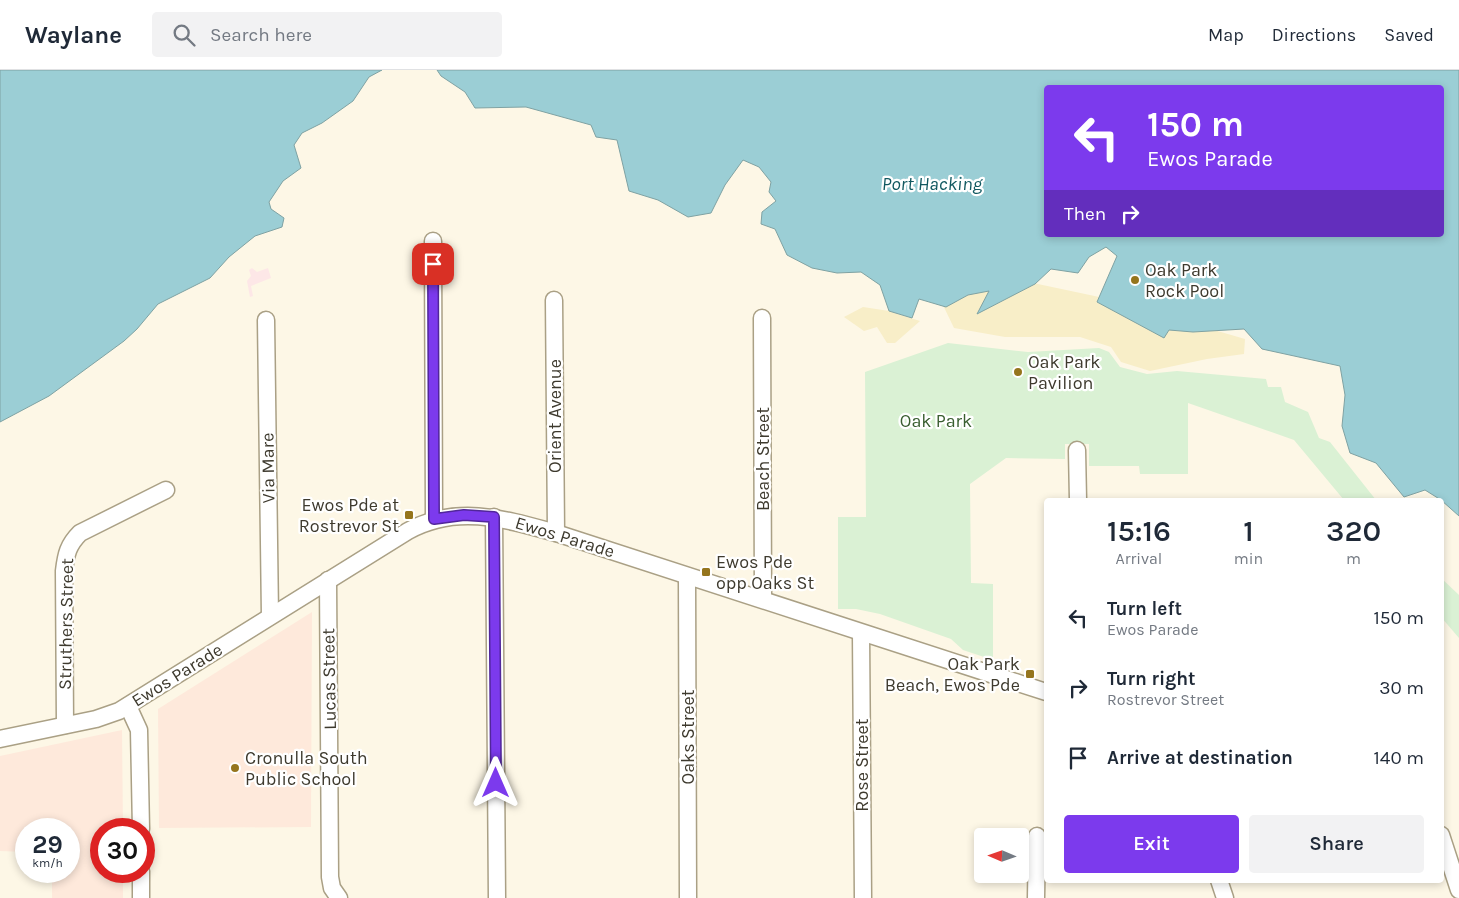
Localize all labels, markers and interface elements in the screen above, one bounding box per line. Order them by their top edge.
search box [152,12,502,57]
text: Waylane [25,21,122,49]
icon: search [170,21,198,49]
text: Search here [210,24,312,46]
text: Map [1208,24,1244,46]
text: Directions [1272,24,1356,46]
text: Saved [1384,24,1434,46]
text: 150 m [1147,104,1244,145]
icon: left [1064,105,1129,170]
text: Ewos Parade [1147,146,1273,172]
water label: Port Hacking [882,173,984,195]
icon: right [1116,200,1144,228]
text: Then [1064,203,1106,225]
pin [412,243,454,285]
icon: arrive [419,250,447,278]
place label: Oak Park Rock Pool [1145,259,1224,302]
marker: Oak Park Rock Pool [1129,274,1141,286]
place label: Oak Park Pavilion [1028,351,1100,394]
street label: Orient Avenue [544,359,566,473]
marker: Oak Park Pavilion [1012,366,1024,378]
street label: Beach Street [752,407,774,511]
park label: Oak Park [900,410,972,432]
street label: Via Mare [256,433,280,503]
place label: Ewos Pde at Rostrevor St [299,494,399,537]
marker: Ewos Pde at Rostrevor St [403,509,415,521]
street label: Ewos Parade [513,511,617,563]
text: 15:16 [1107,513,1171,549]
text: 1 [1243,513,1254,549]
text: 320 [1326,513,1381,549]
text: Arrival [1115,549,1162,568]
text: min [1234,549,1263,568]
text: m [1346,549,1361,568]
place label: Ewos Pde opp Oaks St [716,551,814,594]
street label: Struthers Street [54,558,78,690]
marker: Ewos Pde opp Oaks St [700,566,712,578]
text: Turn left [1107,598,1182,620]
icon: left [1064,604,1092,632]
text: 150 m [1373,607,1424,629]
text: Ewos Parade [1107,620,1199,639]
street label: Lucas Street [317,628,341,730]
street label: Ewos Parade [128,638,226,712]
place label: Oak Park Beach, Ewos Pde [885,653,1020,696]
marker: Oak Park Beach, Ewos Pde [1024,668,1036,680]
text: Turn right [1107,668,1196,690]
icon: right [1064,674,1092,702]
text: 30 m [1379,677,1424,699]
street label: Oaks Street [677,689,699,784]
text: Rostrevor Street [1107,690,1224,709]
street label: Rose Street [851,718,873,812]
icon: arrive [1064,744,1092,772]
place label: Cronulla South Public School [245,747,368,790]
text: Arrive at destination [1107,747,1293,769]
text: 140 m [1374,747,1424,769]
position arrow [469,756,521,808]
marker: Cronulla South Public School [229,762,241,774]
button: Exit [1064,815,1239,873]
button: Share [1249,815,1424,873]
speed limit sign: 30 [90,818,155,883]
north arrow [974,828,1029,882]
map controls [974,828,1029,883]
text: 29 [32,830,63,859]
text: km/h [32,856,63,870]

